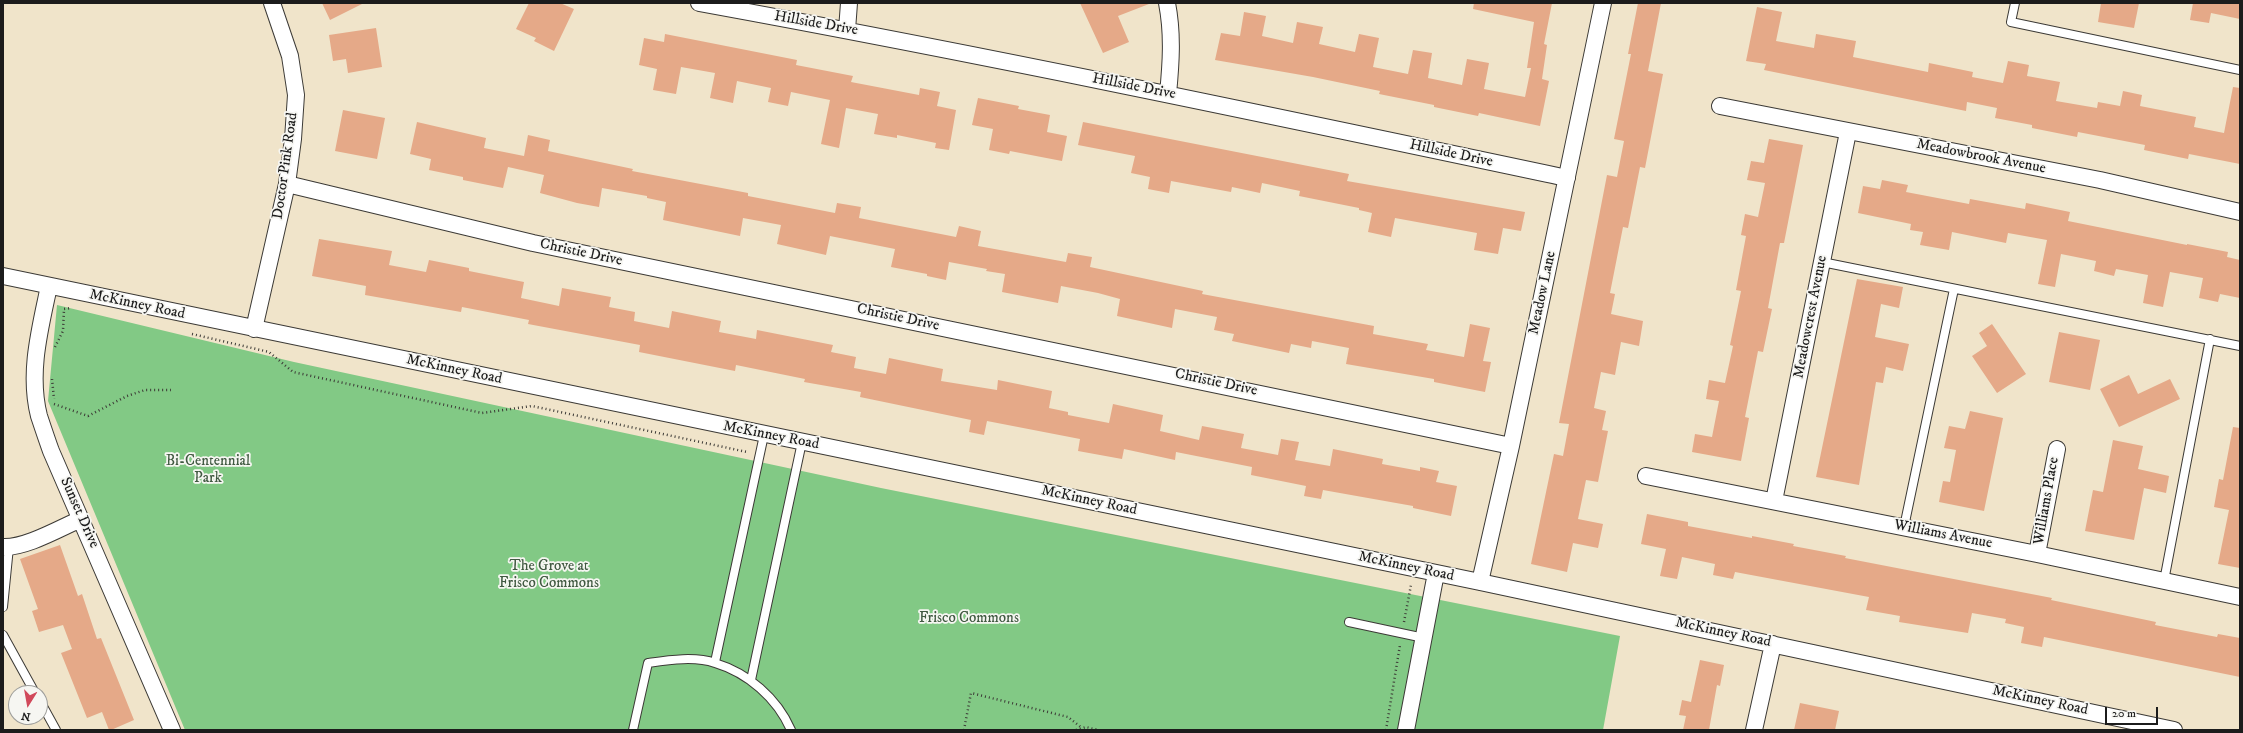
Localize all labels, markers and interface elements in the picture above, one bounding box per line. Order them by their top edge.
street label: Hillside Drive [773,8,859,40]
street label: Hillside Drive [1091,70,1177,104]
street label: Doctor Pink Road [270,111,302,221]
street label: Hillside Drive [1408,136,1494,172]
street label: Meadowbrook Avenue [1915,136,2047,178]
street label: Christie Drive [538,235,624,271]
street label: Meadow Lane [1525,250,1561,336]
street label: Meadowcrest Avenue [1790,254,1832,380]
street label: McKinney Road [87,286,187,324]
street label: Christie Drive [855,300,941,336]
street label: McKinney Road [404,351,504,389]
street label: Christie Drive [1173,365,1259,401]
street label: McKinney Road [721,418,821,454]
park label: Bi-Centennial Park [166,453,250,488]
street label: Williams Place [2030,456,2064,546]
street label: Sunset Drive [55,475,103,551]
street label: McKinney Road [1039,482,1139,520]
street label: Williams Avenue [1892,517,1994,553]
street label: McKinney Road [1356,548,1456,586]
park label: The Grove at Frisco Commons [499,558,599,593]
park label: Frisco Commons [919,610,1019,628]
street label: McKinney Road [1673,614,1773,652]
street label: McKinney Road [1990,682,2090,720]
north arrow [8,685,48,725]
scale bar [2107,699,2160,725]
text: 20 m [2112,706,2136,721]
text: N [20,708,32,724]

